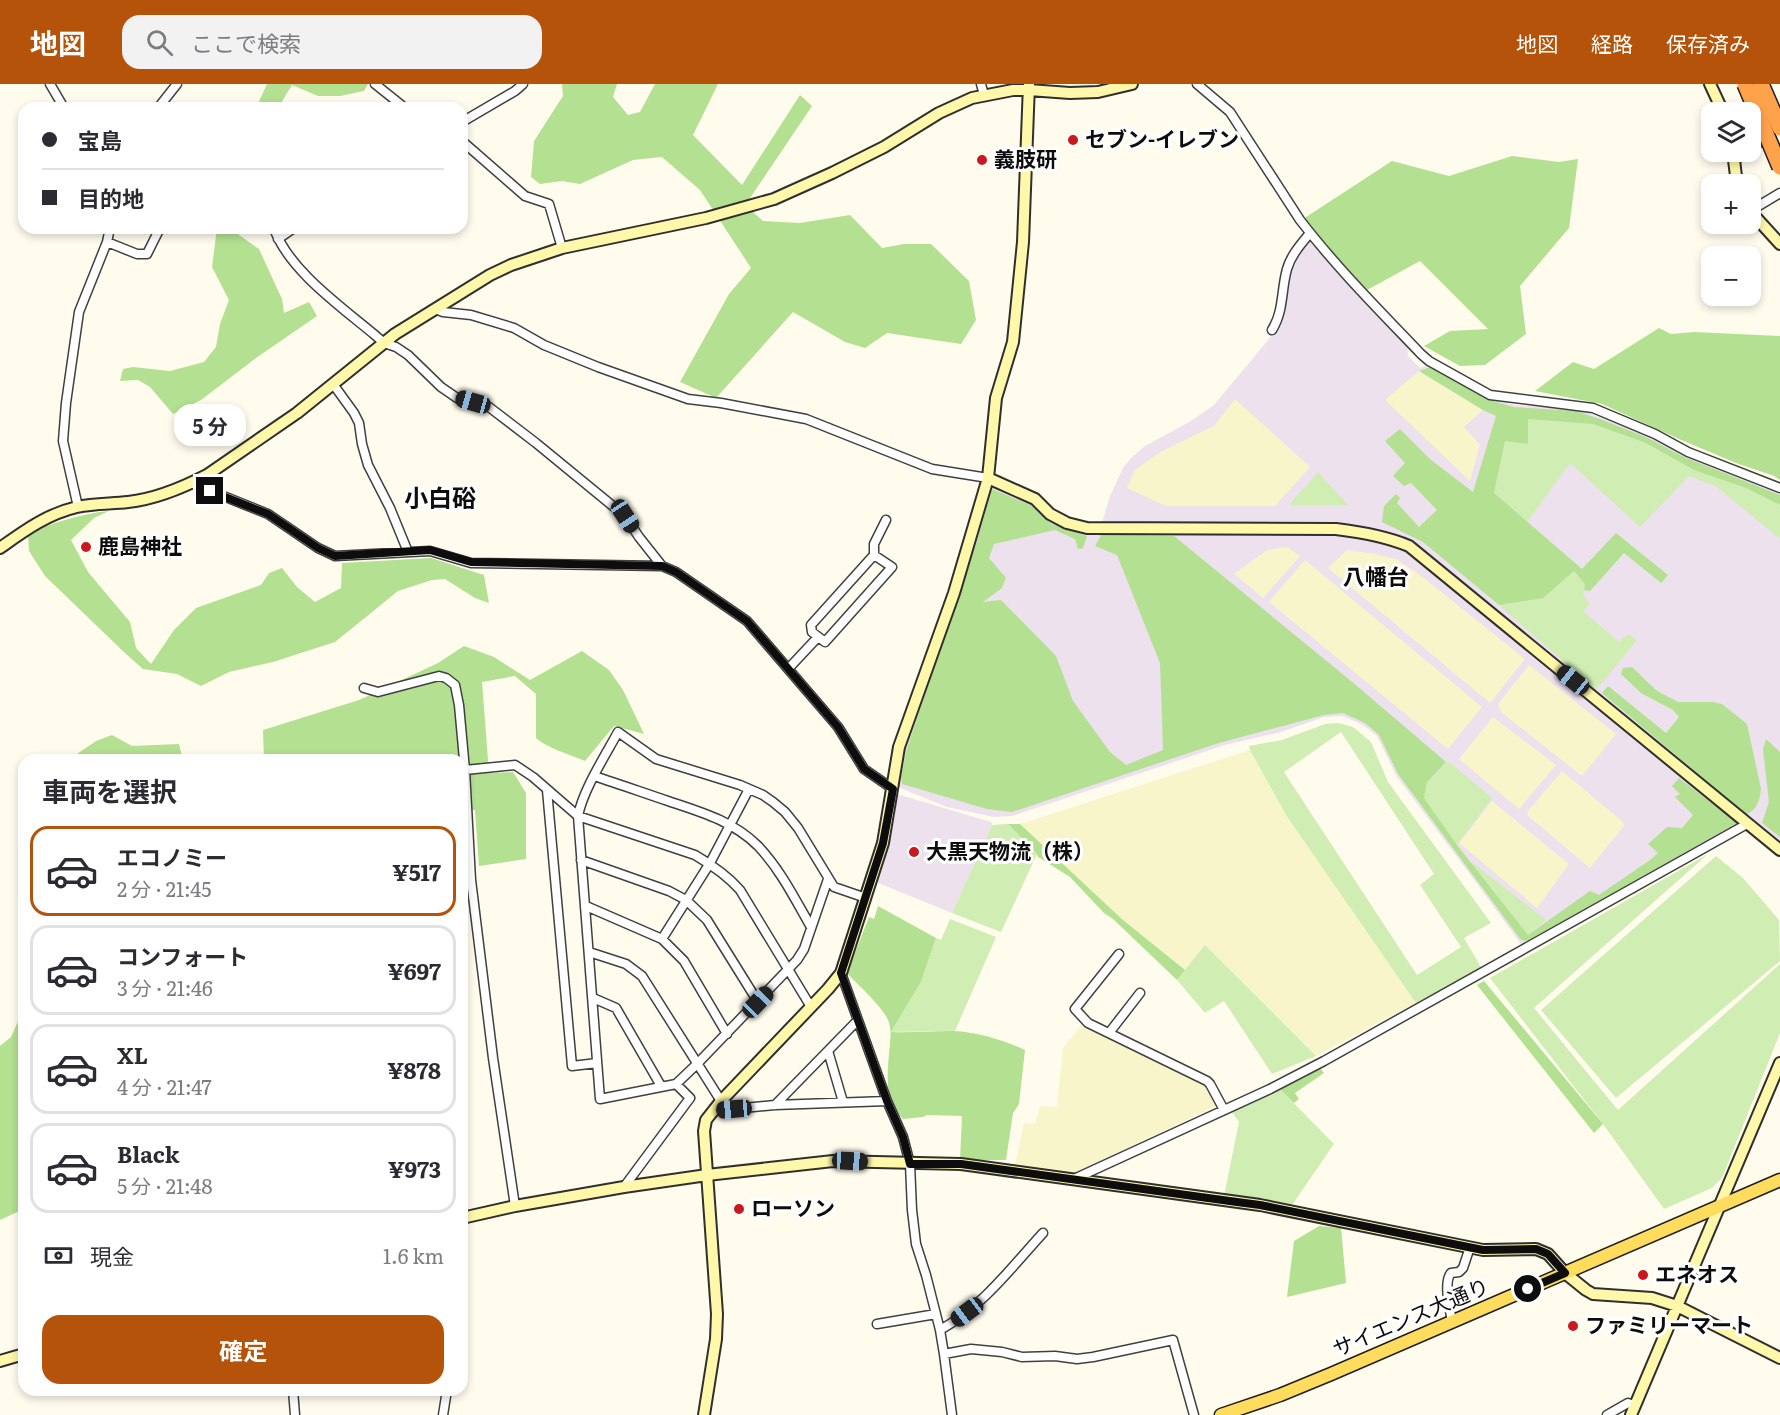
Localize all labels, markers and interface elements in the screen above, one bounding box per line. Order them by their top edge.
search box [122,15,542,69]
text: 地図 [30,21,86,63]
icon: search [143,26,176,59]
text: ここで検索 [191,26,301,59]
text: 地図 [1516,27,1558,58]
text: 経路 [1591,27,1633,58]
text: 保存済み [1666,27,1750,58]
map controls [1701,102,1761,306]
button: layers [1701,102,1761,162]
place label: セブン-イレブン [1085,122,1239,153]
text: 宝島 [78,123,122,156]
marker: セブン-イレブン [1066,133,1080,147]
place label: 義肢研 [994,142,1057,173]
marker: 義肢研 [975,153,989,167]
button: + [1701,174,1761,234]
text: 目的地 [78,181,144,214]
button: − [1701,246,1761,306]
car [453,388,493,416]
callout: 5 分 [174,404,246,446]
text: 5 分 [193,410,227,440]
route end [196,477,223,504]
district label: 小白硲 [404,479,476,514]
car [608,496,642,536]
place label: 鹿島神社 [98,529,182,560]
marker: 鹿島神社 [79,540,93,554]
district label: 八幡台 [1343,559,1409,592]
car [1553,662,1593,698]
text: 車両を選択 [42,770,177,810]
place label: 大黒天物流（株） [926,834,1094,865]
text: エコノミー [117,840,227,873]
icon: car [45,844,99,898]
marker: 大黒天物流（株） [907,845,921,859]
text: ¥517 [392,855,441,888]
text: 2 分 · 21:45 [117,873,212,903]
text: コンフォート [117,939,248,972]
icon: car [45,943,99,997]
text: ¥697 [387,954,441,987]
text: 3 分 · 21:46 [117,972,213,1002]
car [739,983,777,1021]
text: XL [117,1038,148,1071]
icon: car [45,1042,99,1096]
text: ¥878 [387,1053,441,1086]
text: 4 分 · 21:47 [117,1071,212,1101]
car [715,1098,753,1120]
text: Black [117,1137,179,1170]
icon: car [45,1141,99,1195]
car [832,1151,868,1171]
text: ¥973 [388,1152,441,1185]
text: 5 分 · 21:48 [117,1170,212,1200]
place label: ローソン [751,1191,835,1222]
marker: ローソン [732,1202,746,1216]
icon: cash [42,1239,75,1272]
text: 現金 [90,1239,134,1272]
text: 1.6 km [383,1240,444,1270]
place label: エネオス [1655,1257,1739,1288]
marker: エネオス [1636,1268,1650,1282]
street label: サイエンス大通り [1327,1269,1493,1363]
route start [1514,1275,1541,1302]
car [947,1294,987,1330]
place label: ファミリーマート [1585,1308,1753,1339]
button: 確定 [42,1315,444,1384]
marker: ファミリーマート [1566,1319,1580,1333]

